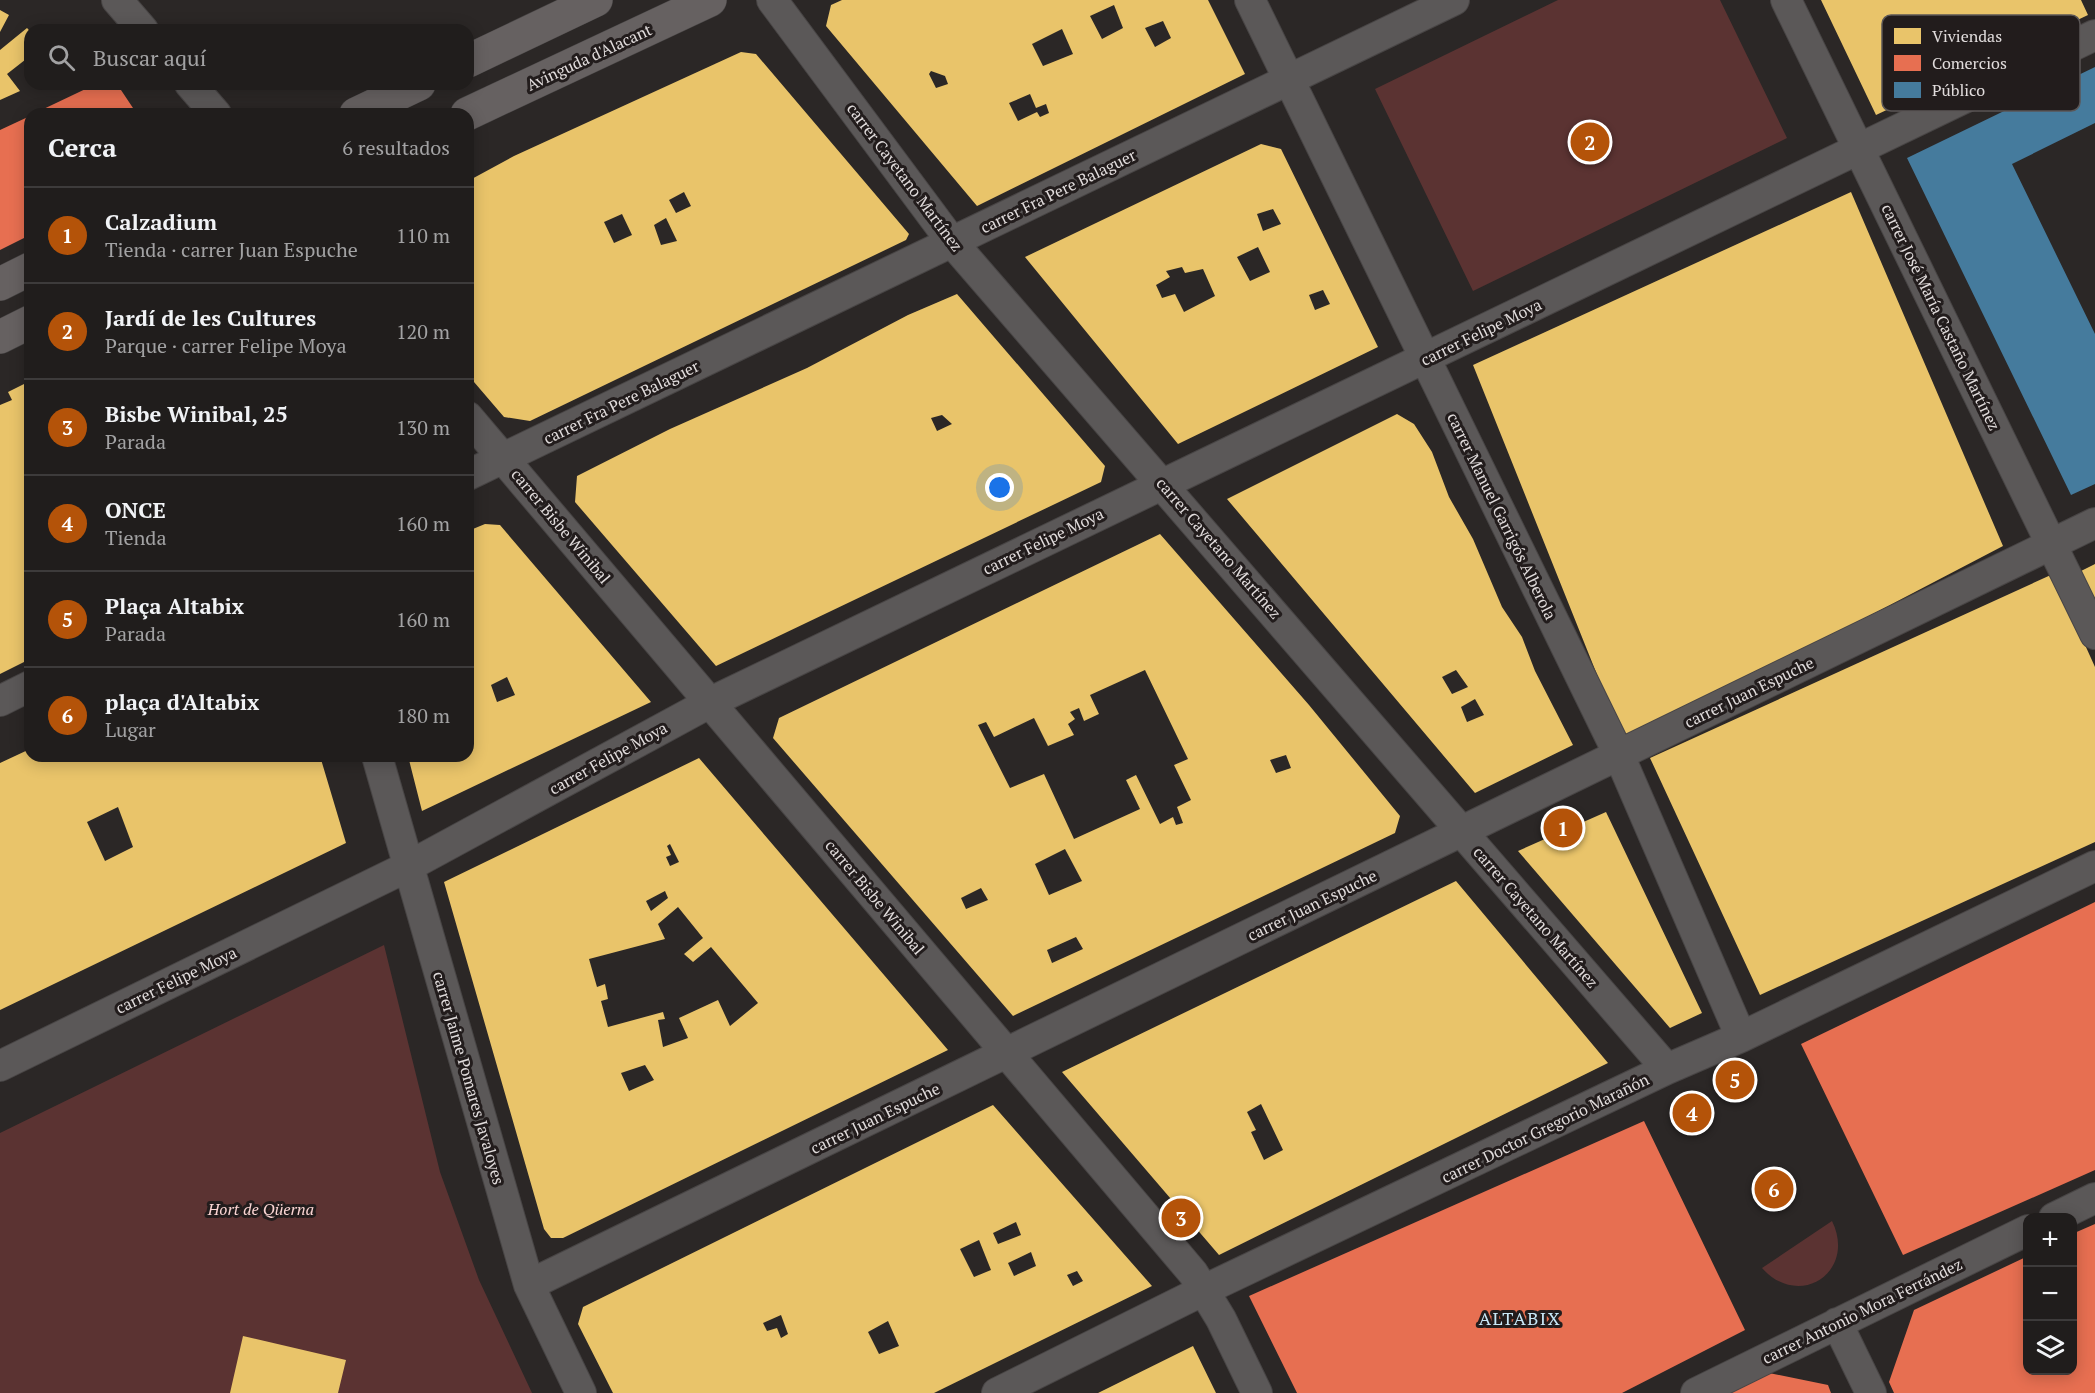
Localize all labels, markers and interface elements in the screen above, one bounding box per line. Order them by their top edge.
legend [1882,15,2080,111]
street label: Avinguda d'Alacant [523,18,655,96]
search box [24,24,474,90]
text: Viviendas [1932,25,2002,47]
icon: search [45,41,78,74]
text: Buscar aquí [93,43,206,72]
text: Comercios [1932,52,2007,74]
text: Público [1932,79,1985,101]
street label: carrer Cayetano Martínez [842,98,968,256]
pin: 2 [1570,120,1610,164]
text: Cerca [48,130,117,164]
text: 6 resultados [342,134,450,161]
street label: carrer Fra Pere Balaguer [977,143,1140,238]
street label: carrer José María Castaño Martínez [1876,200,2006,434]
text: Calzadium [105,207,217,236]
text: 1 [62,222,73,249]
text: 110 m [396,222,450,249]
text: Tienda · carrer Juan Espuche [105,236,358,263]
street label: carrer Felipe Moya [1417,293,1545,371]
text: Jardí de les Cultures [105,303,316,332]
text: 2 [62,318,73,345]
text: 120 m [396,318,450,345]
text: Parque · carrer Felipe Moya [105,332,347,359]
street label: carrer Fra Pere Balaguer [540,354,703,449]
text: Bisbe Winibal, 25 [105,399,288,428]
street label: carrer Manuel Garrigós Alberola [1442,409,1562,623]
text: 3 [62,414,73,441]
text: 130 m [396,414,450,441]
text: Parada [105,428,166,455]
street label: carrer Bisbe Winibal [506,464,616,588]
your location [985,473,1014,502]
street label: carrer Cayetano Martínez [1152,473,1286,623]
text: ONCE [105,495,166,524]
street label: carrer Felipe Moya [979,502,1107,580]
text: 4 [62,510,73,537]
text: 160 m [396,510,450,537]
text: Tienda [105,524,167,551]
text: Plaça Altabix [105,591,244,620]
text: 5 [62,606,73,633]
text: 160 m [396,606,450,633]
text: Parada [105,620,166,647]
street label: carrer Juan Espuche [1681,651,1817,733]
text: plaça d'Altabix [105,687,259,716]
text: 6 [62,702,73,729]
text: 180 m [396,702,450,729]
text: Lugar [105,716,156,743]
street label: carrer Felipe Moya [545,716,671,800]
pin: 1 [1544,806,1582,850]
street label: carrer Bisbe Winibal [820,835,930,959]
street label: carrer Cayetano Martínez [1469,842,1603,992]
street label: carrer Juan Espuche [1244,864,1380,946]
street label: carrer Felipe Moya [112,941,240,1019]
street label: carrer Jaime Pomares Javaloyes [428,969,510,1187]
pin: 5 [1716,1058,1754,1102]
street label: carrer Doctor Gregorio Marañón [1437,1068,1653,1188]
street label: carrer Juan Espuche [807,1077,943,1159]
pin: 4 [1672,1090,1712,1136]
pin: 6 [1754,1166,1794,1212]
pin: 3 [1162,1196,1200,1240]
park label: Hort de Qüerna [207,1198,314,1220]
map controls [2023,1213,2077,1375]
button: + [2023,1213,2077,1267]
street label: carrer Antonio Mora Ferrández [1758,1253,1966,1369]
button: − [2023,1267,2077,1321]
district label: ALTABIX [1479,1306,1561,1330]
button: layers [2023,1321,2077,1375]

